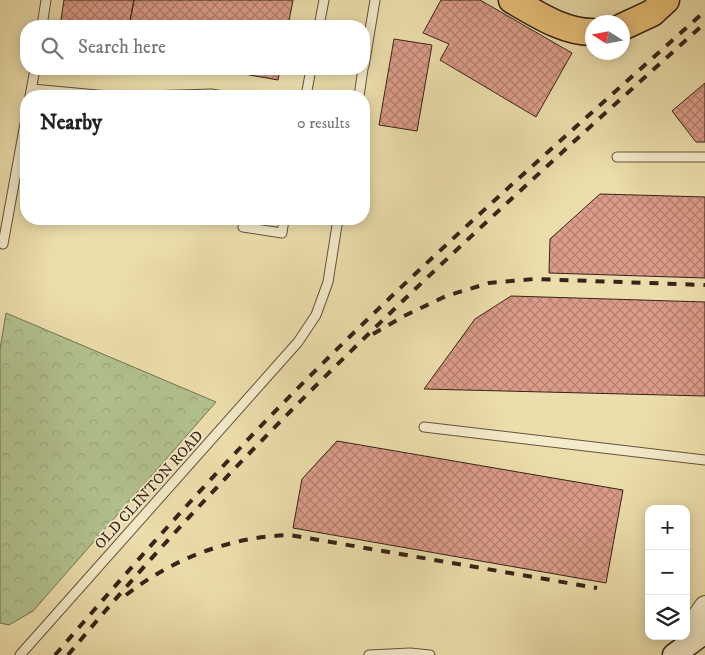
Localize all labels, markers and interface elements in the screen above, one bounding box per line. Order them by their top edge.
north arrow [585,15,630,60]
search box [20,20,370,75]
icon: search [38,34,66,62]
text: Search here [78,36,166,59]
text: Nearby [40,110,102,136]
text: 0 results [297,113,350,133]
street label: OLD CLINTON ROAD [91,427,207,553]
map controls [645,505,690,640]
button: + [645,505,690,550]
button: − [645,550,690,595]
button: layers [645,595,690,640]

